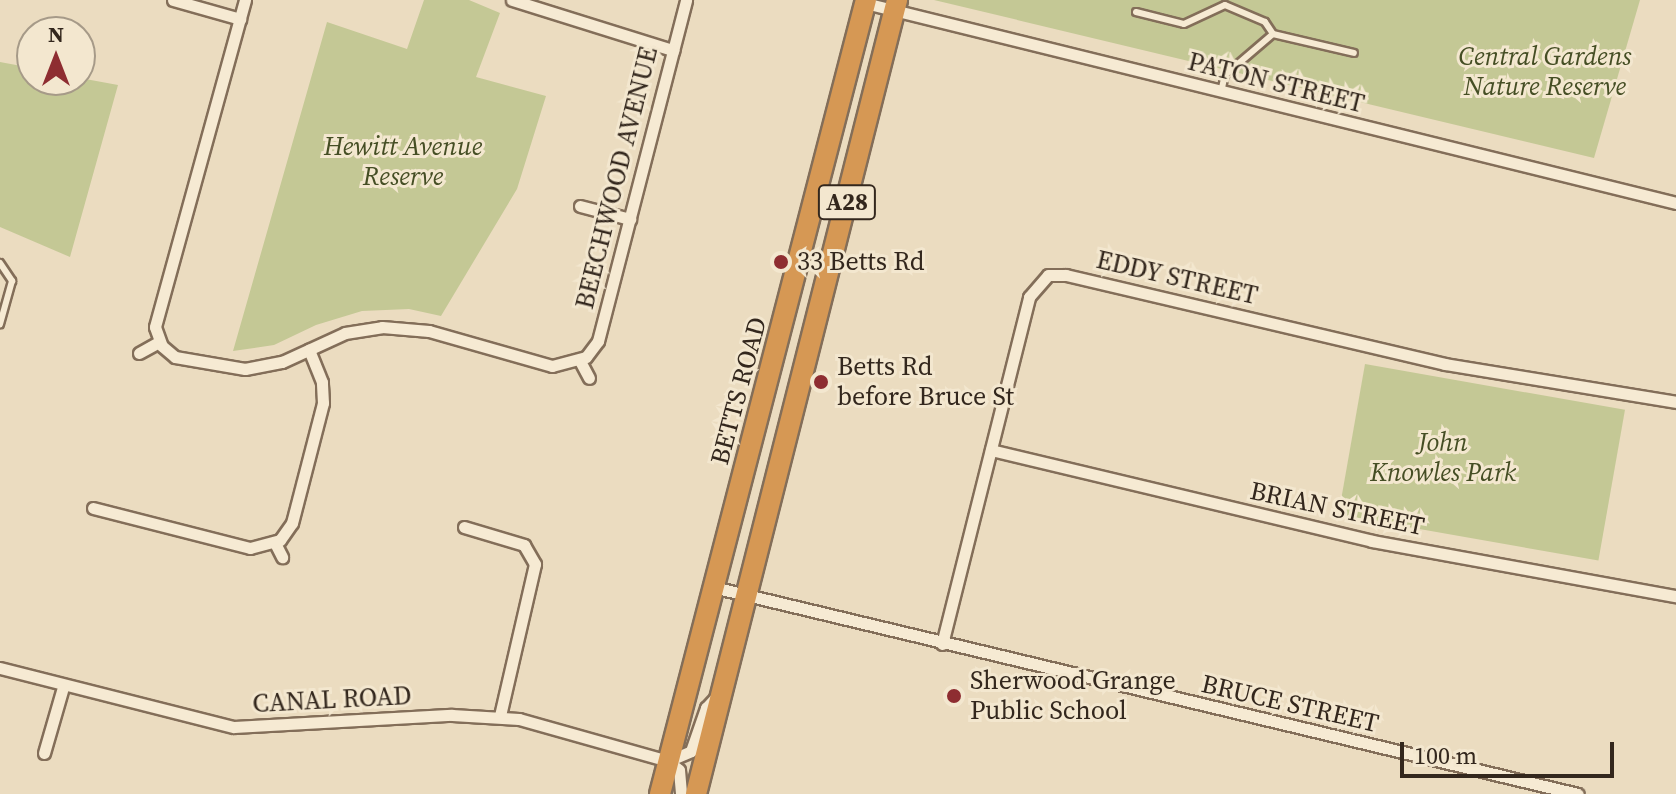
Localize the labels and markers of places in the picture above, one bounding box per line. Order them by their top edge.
place label: 33 Betts Rd [797,246,925,278]
marker: 33 Betts Rd [772,253,790,271]
place label: Betts Rd before Bruce St [837,351,1014,412]
marker: Betts Rd before Bruce St [812,373,830,391]
place label: Sherwood Grange Public School [970,665,1176,726]
marker: Sherwood Grange Public School [945,687,963,705]

